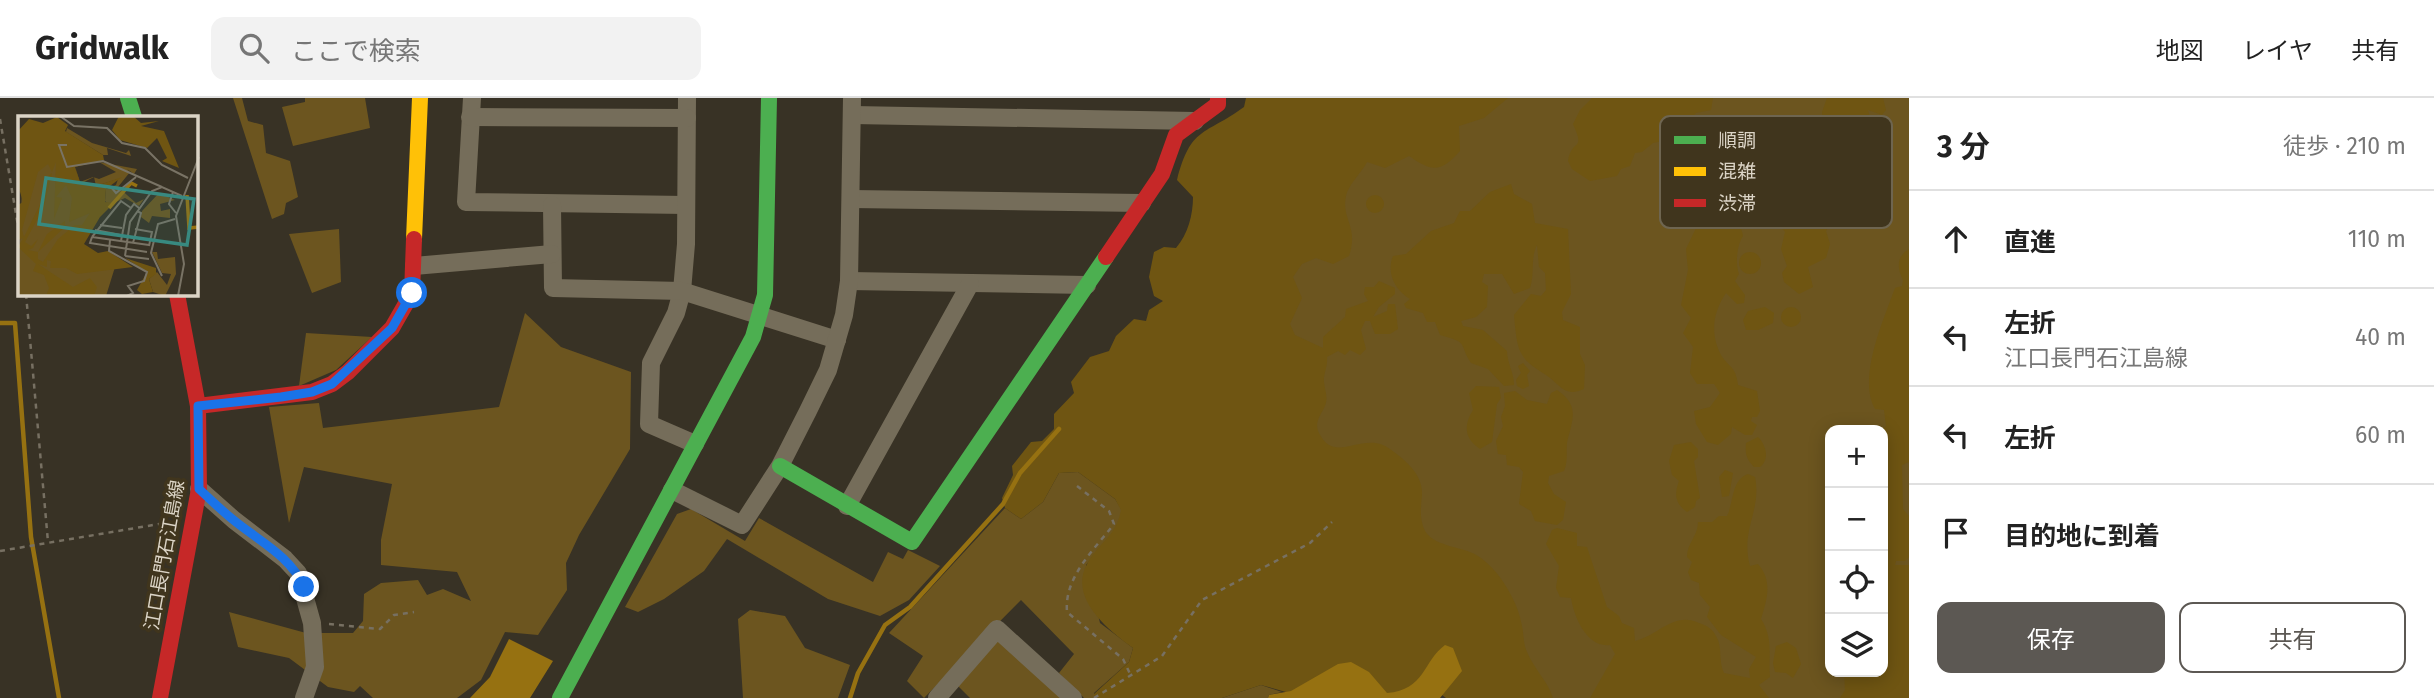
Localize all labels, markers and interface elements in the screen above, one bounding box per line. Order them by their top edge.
search box [211,17,701,80]
text: Gridwalk [35,28,169,68]
icon: search [235,29,273,67]
text: ここで検索 [291,36,421,67]
text: 地図 [2156,37,2204,65]
text: レイヤ [2242,37,2313,65]
text: 共有 [2351,37,2399,65]
inset map [18,116,198,296]
legend [1660,116,1892,228]
text: 順調 [1718,129,1756,152]
text: 3 分 [1937,129,1990,165]
text: 徒歩 · 210 m [2283,132,2406,160]
text: 混雑 [1718,160,1756,183]
text: 渋滞 [1718,192,1756,215]
icon: ahead [1937,220,1975,258]
text: 110 m [2348,225,2406,253]
text: 直進 [2004,227,2056,258]
route start [396,277,427,308]
text: 左折 [2004,308,2056,339]
icon: left [1937,318,1975,356]
text: 40 m [2355,323,2406,351]
text: 江口長門石江島線 [2004,344,2188,372]
icon: left [1937,416,1975,454]
text: 60 m [2355,421,2406,449]
text: 左折 [2004,423,2056,454]
map controls [1825,425,1888,677]
button: + [1825,425,1888,488]
street label: 江口長門石江島線 [140,478,189,632]
button: − [1825,488,1888,551]
icon: arrive [1937,514,1975,552]
text: 目的地に到着 [2004,521,2160,552]
button: locate [1825,551,1888,614]
route end [288,571,319,602]
button: 保存 [1937,602,2165,673]
button: 共有 [2179,602,2406,673]
button: layers [1825,614,1888,677]

